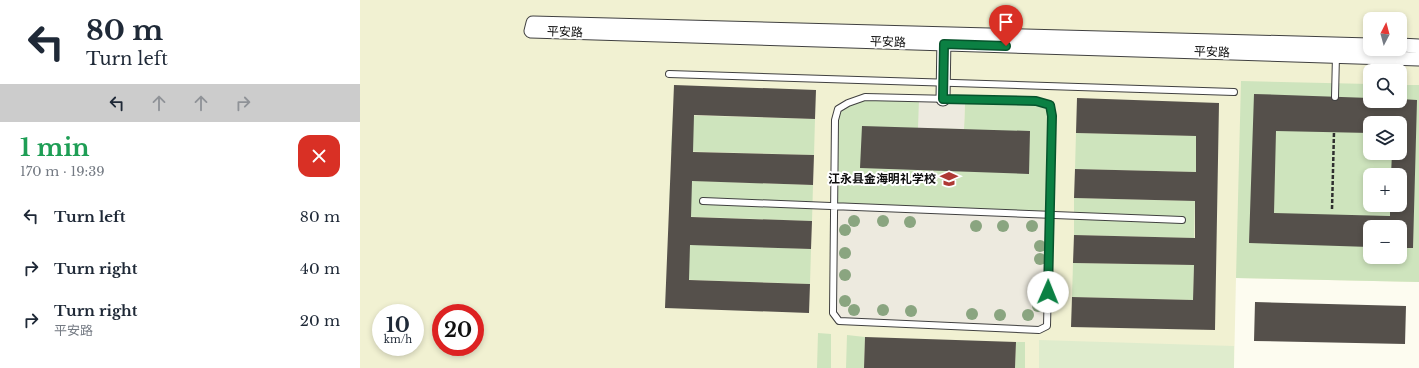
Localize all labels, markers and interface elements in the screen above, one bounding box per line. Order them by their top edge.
pin [989,5,1023,46]
icon: arrive [995,11,1017,33]
north arrow [1363,12,1407,56]
map controls [1363,12,1407,264]
text: 80 m [86,13,163,48]
icon: left [20,16,72,68]
street label: 平安路 [547,23,583,40]
street label: 平安路 [870,33,906,50]
street label: 平安路 [1194,43,1230,60]
text: Turn left [86,48,168,70]
button: search [1363,64,1407,108]
icon: left [106,92,128,114]
icon: ahead [148,92,170,114]
icon: ahead [190,92,212,114]
icon: right [232,92,254,114]
button: layers [1363,116,1407,160]
text: 1 min [20,133,90,162]
button: close [298,135,340,177]
text: 170 m · 19:39 [20,163,105,180]
button: + [1363,168,1407,212]
school or university icon: 江永县金海明礼学校 [939,169,959,189]
place label: 江永县金海明礼学校 [828,171,936,186]
icon: left [20,205,42,227]
text: Turn left [54,207,125,226]
text: 80 m [300,207,340,226]
button: − [1363,220,1407,264]
icon: right [20,257,42,279]
text: Turn right [54,259,137,278]
text: 40 m [300,259,340,278]
position arrow [1027,271,1069,313]
text: Turn right [54,301,137,320]
speed limit sign: 20 [432,304,484,356]
icon: right [20,309,42,331]
text: 20 m [300,311,340,330]
text: 10 [386,313,410,337]
text: 平安路 [54,322,93,339]
text: km/h [384,333,412,346]

